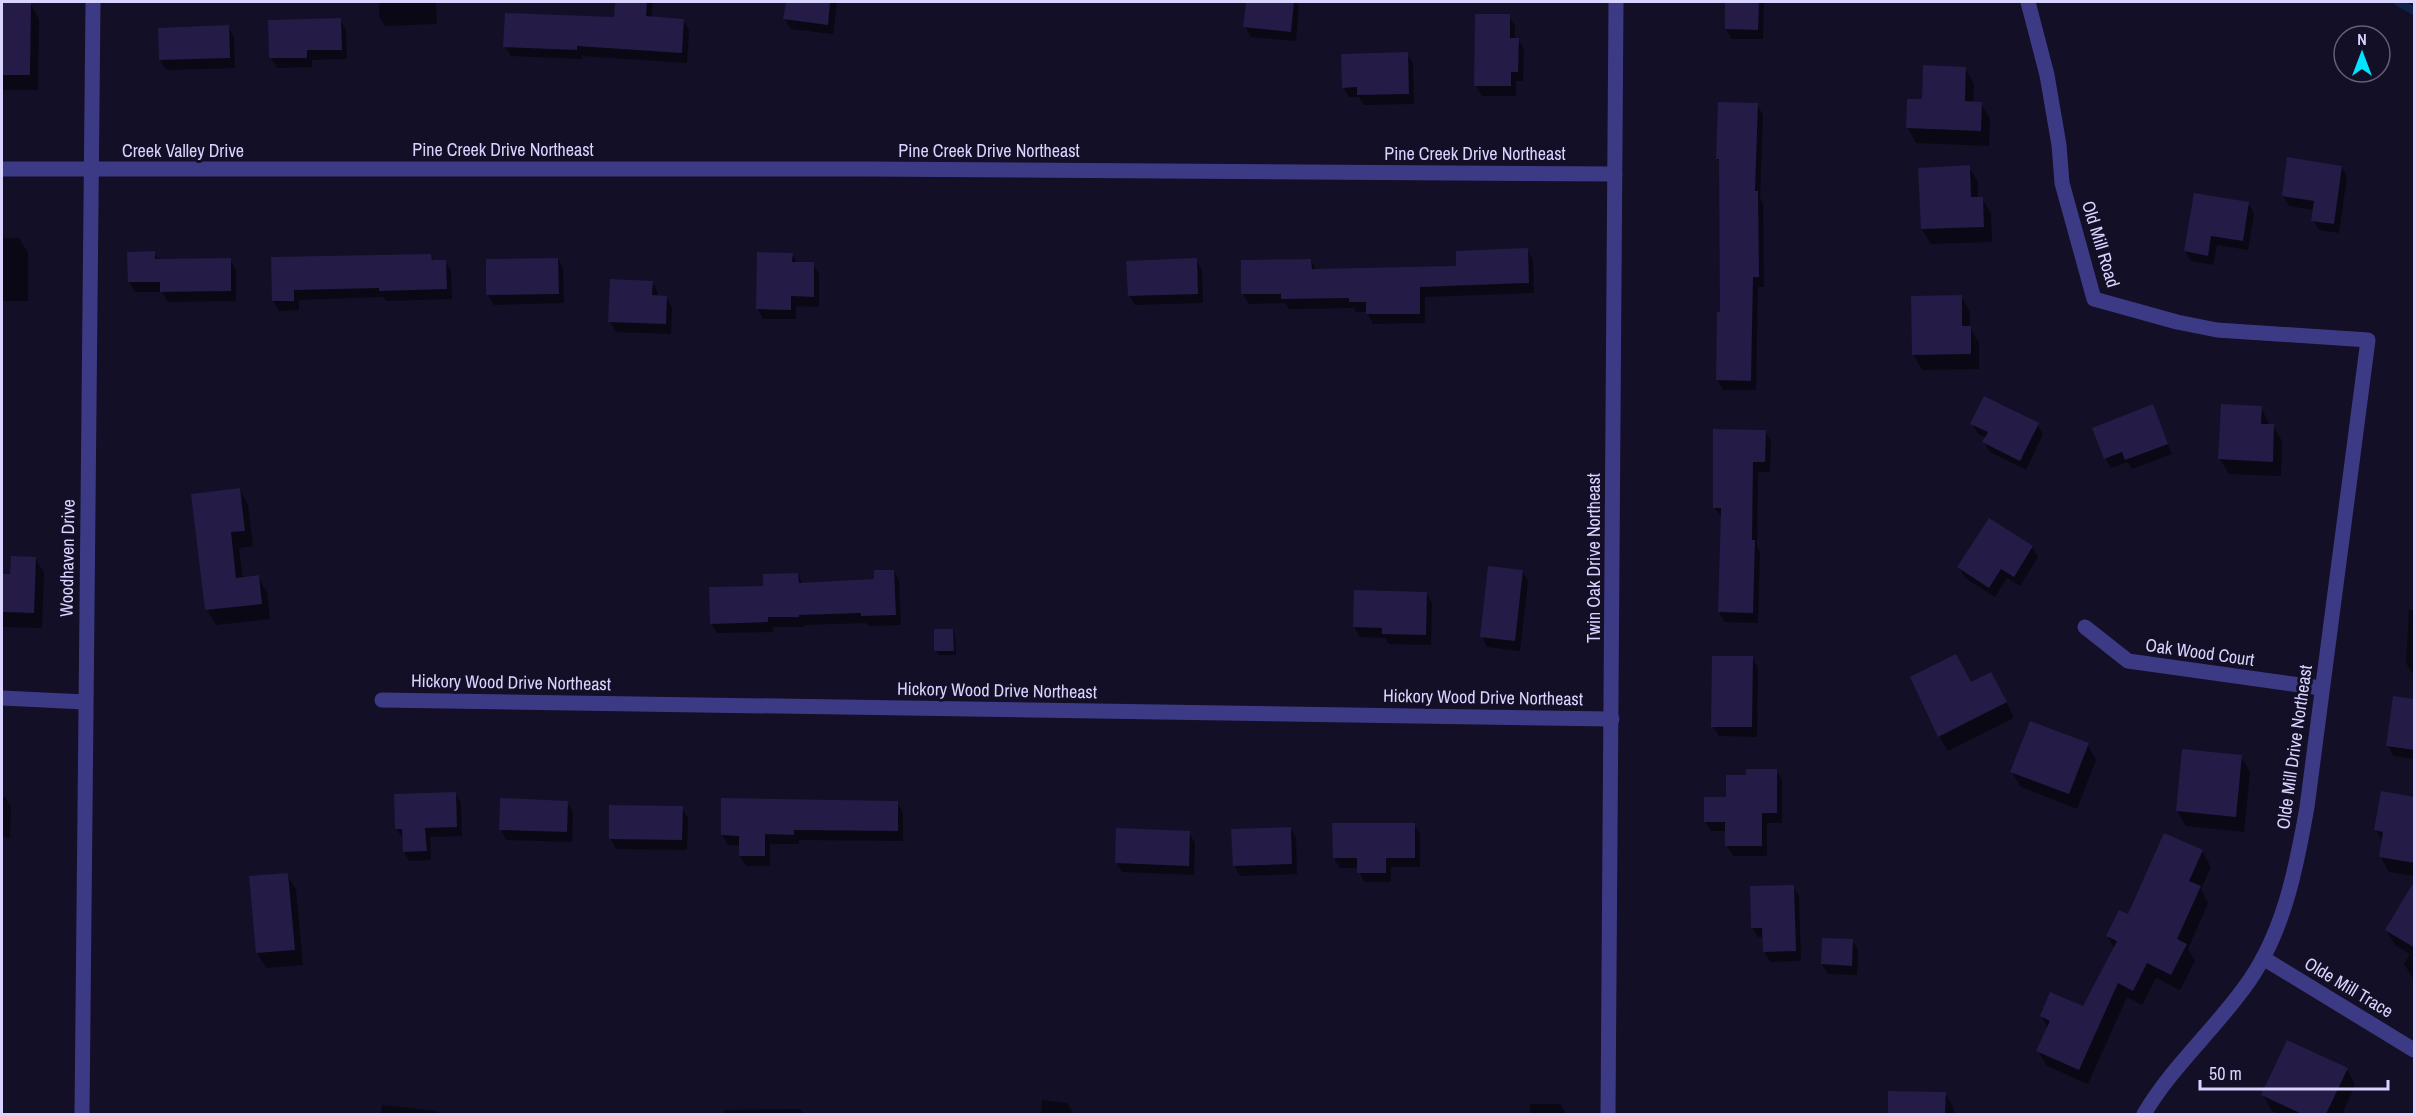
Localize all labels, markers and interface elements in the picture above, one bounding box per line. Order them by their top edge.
north arrow [2332,24,2392,84]
text: N [2357,28,2367,50]
street label: Pine Creek Drive Northeast [412,137,594,162]
street label: Creek Valley Drive [122,138,244,163]
street label: Pine Creek Drive Northeast [898,138,1080,163]
street label: Pine Creek Drive Northeast [1384,141,1566,166]
street label: Old Mill Road [2076,198,2126,290]
street label: Twin Oak Drive Northeast [1581,473,1606,643]
street label: Woodhaven Drive [53,499,81,617]
street label: Oak Wood Court [2144,632,2256,672]
street label: Olde Mill Drive Northeast [2270,663,2318,831]
street label: Hickory Wood Drive Northeast [411,668,611,696]
street label: Hickory Wood Drive Northeast [897,676,1097,704]
street label: Hickory Wood Drive Northeast [1383,683,1583,711]
street label: Olde Mill Trace [2300,951,2398,1023]
scale bar [2200,1053,2388,1091]
text: 50 m [2209,1061,2242,1086]

